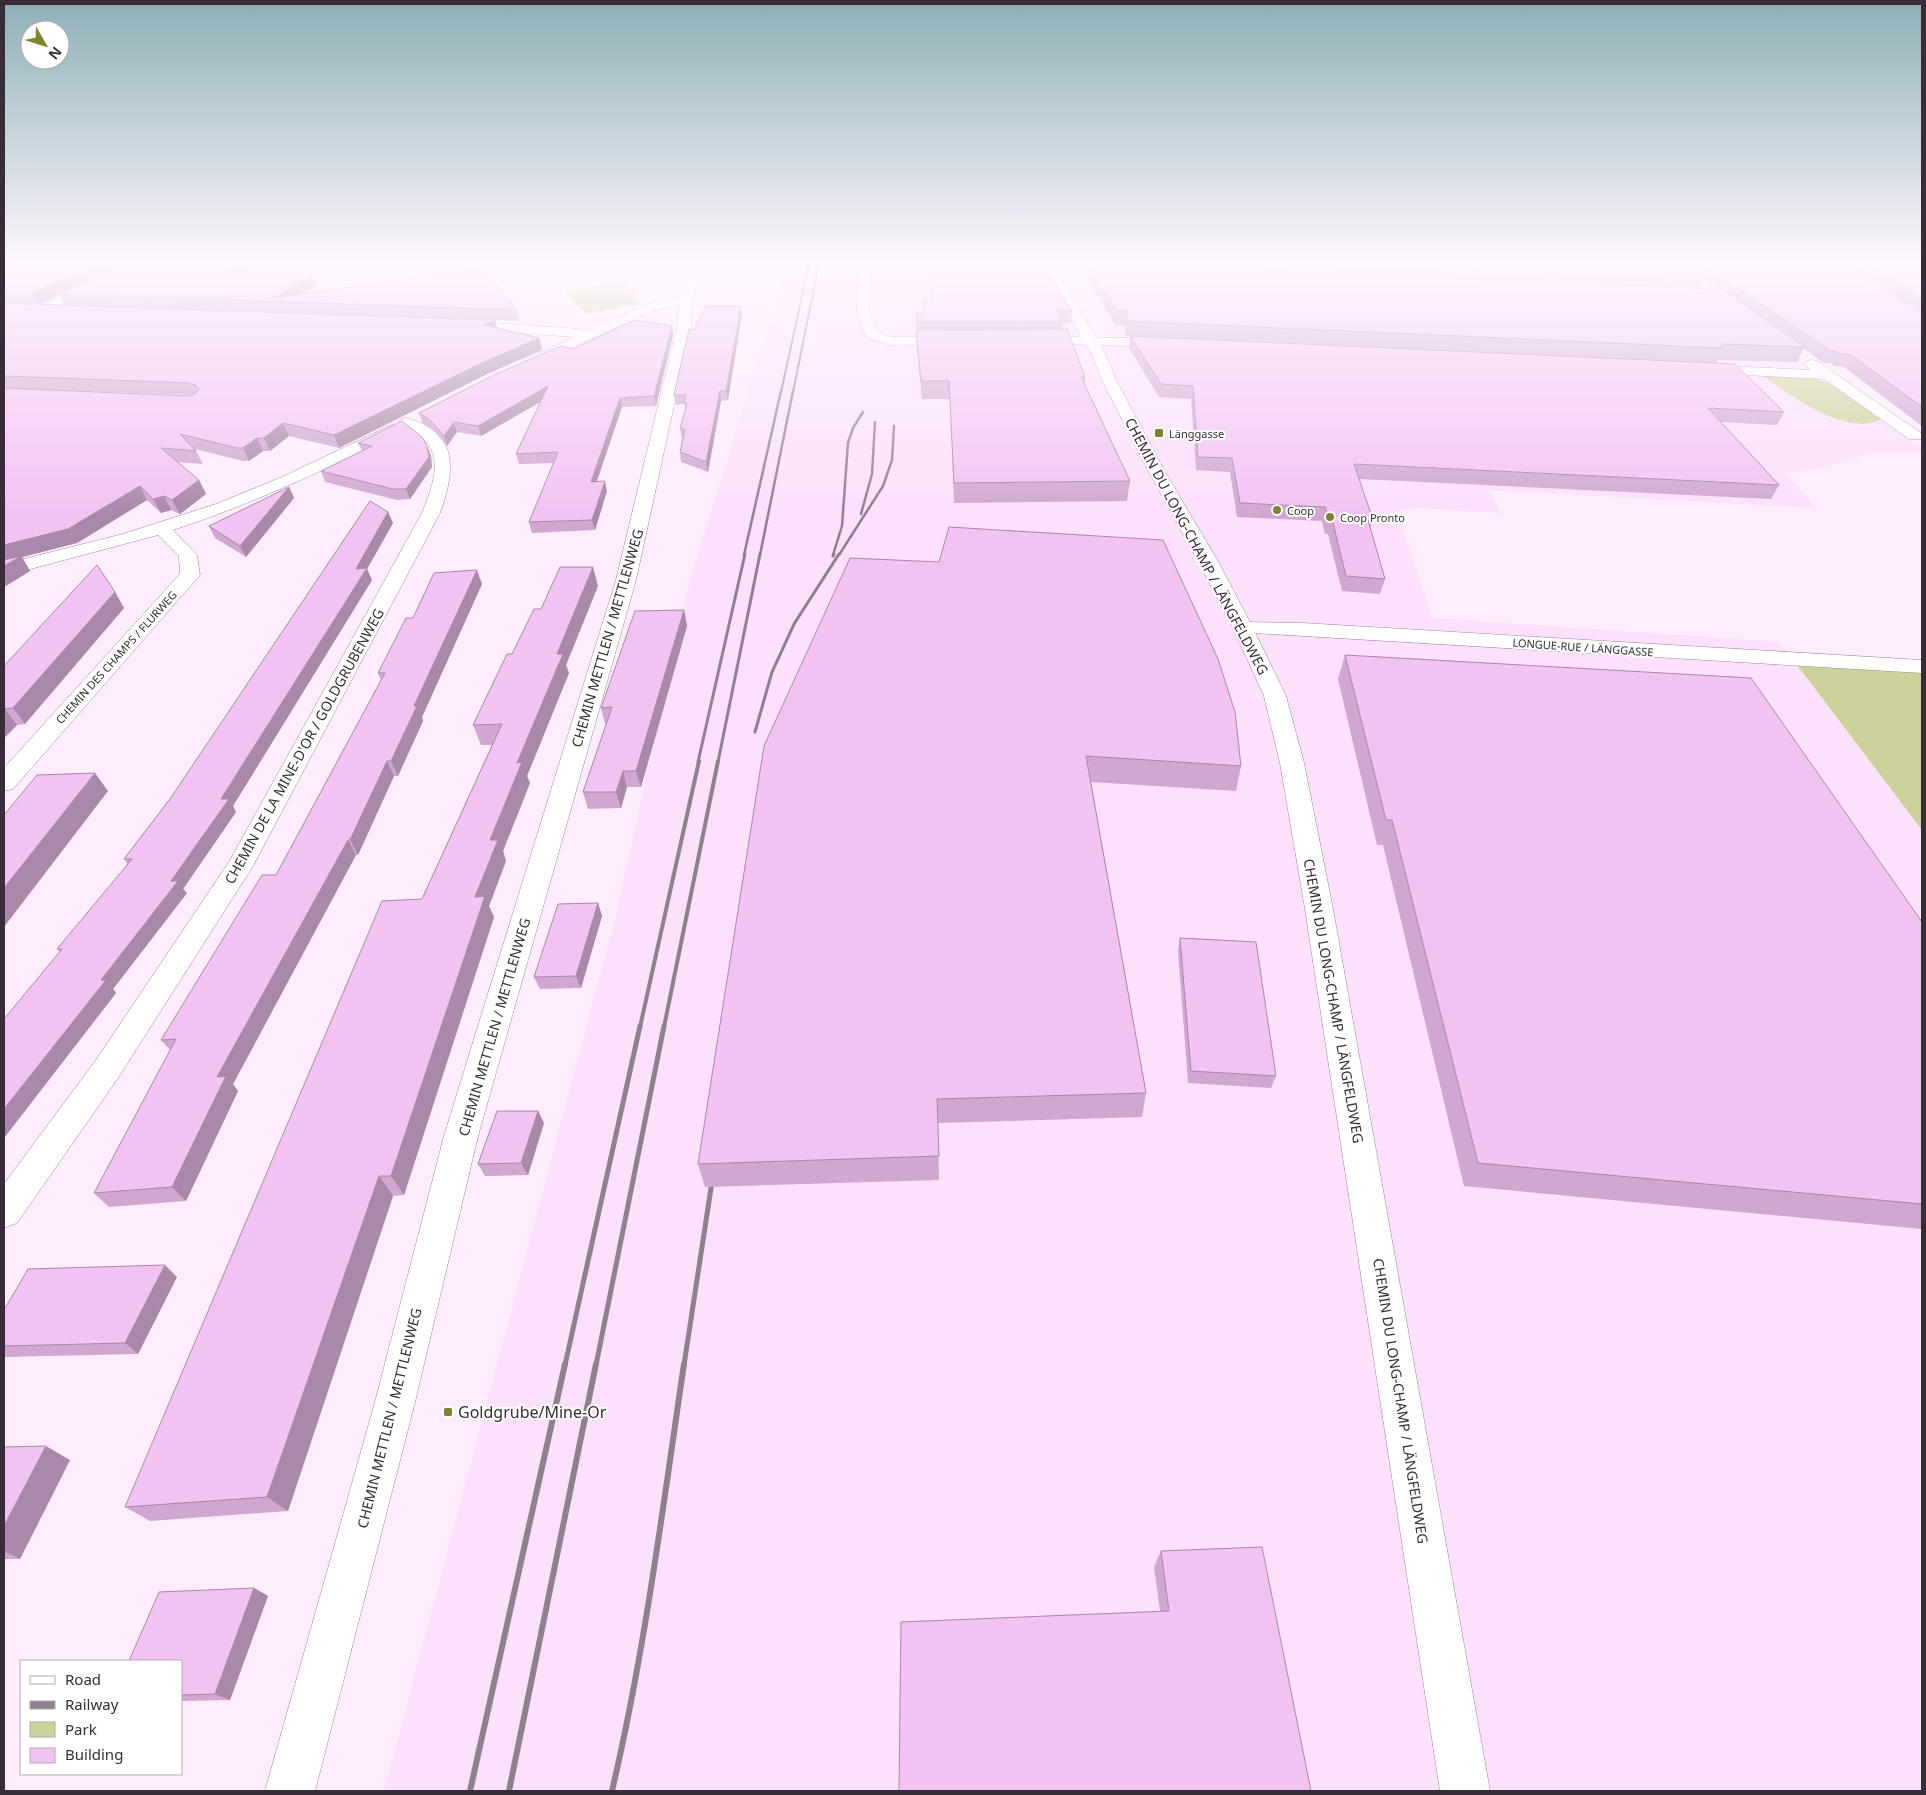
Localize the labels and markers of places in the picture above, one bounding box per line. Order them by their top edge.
place label: Länggasse [1169,426,1224,441]
marker: Länggasse [1153,427,1165,439]
place label: Coop [1287,503,1314,518]
marker: Coop [1271,504,1283,516]
place label: Coop Pronto [1340,510,1405,525]
marker: Coop Pronto [1324,511,1336,523]
place label: Goldgrube/Mine-Or [458,1401,607,1423]
marker: Goldgrube/Mine-Or [442,1406,454,1418]

